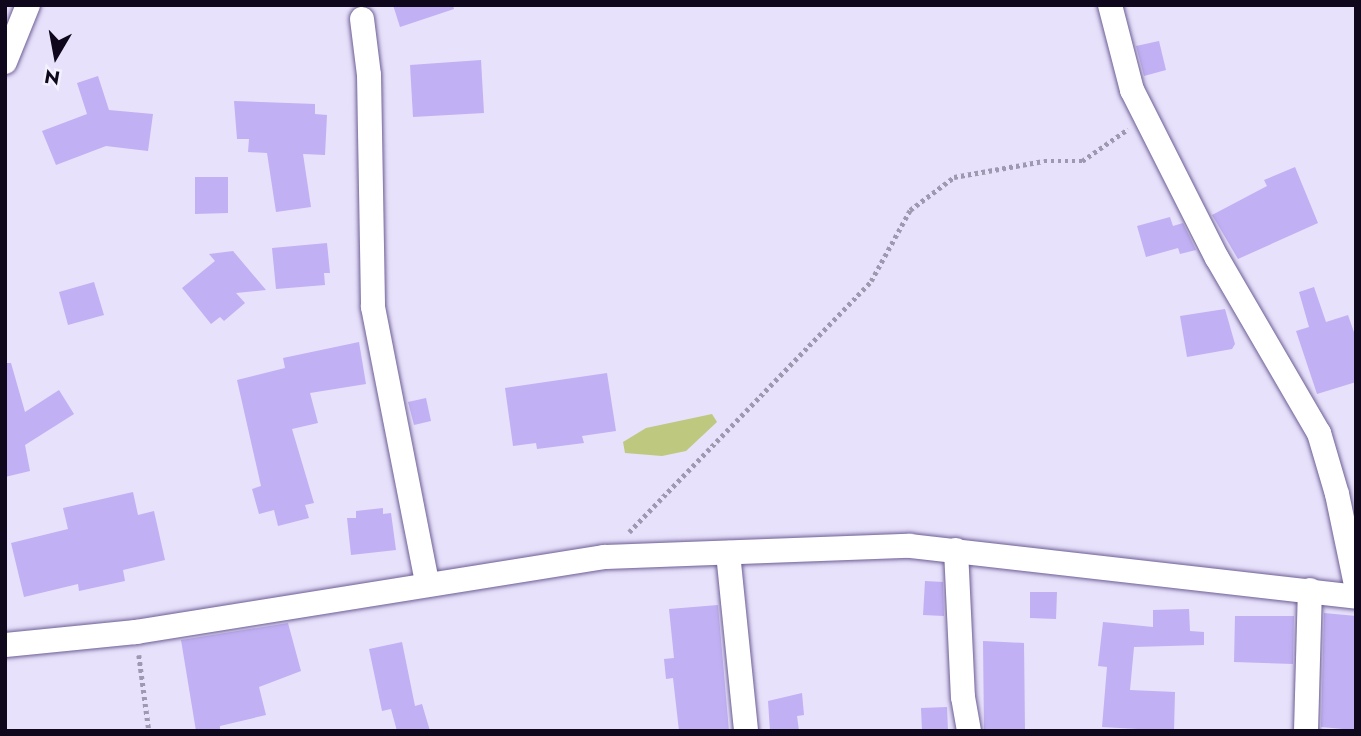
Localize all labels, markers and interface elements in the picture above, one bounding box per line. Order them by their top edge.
north arrow [21,21,91,91]
text: N [42,63,62,92]

